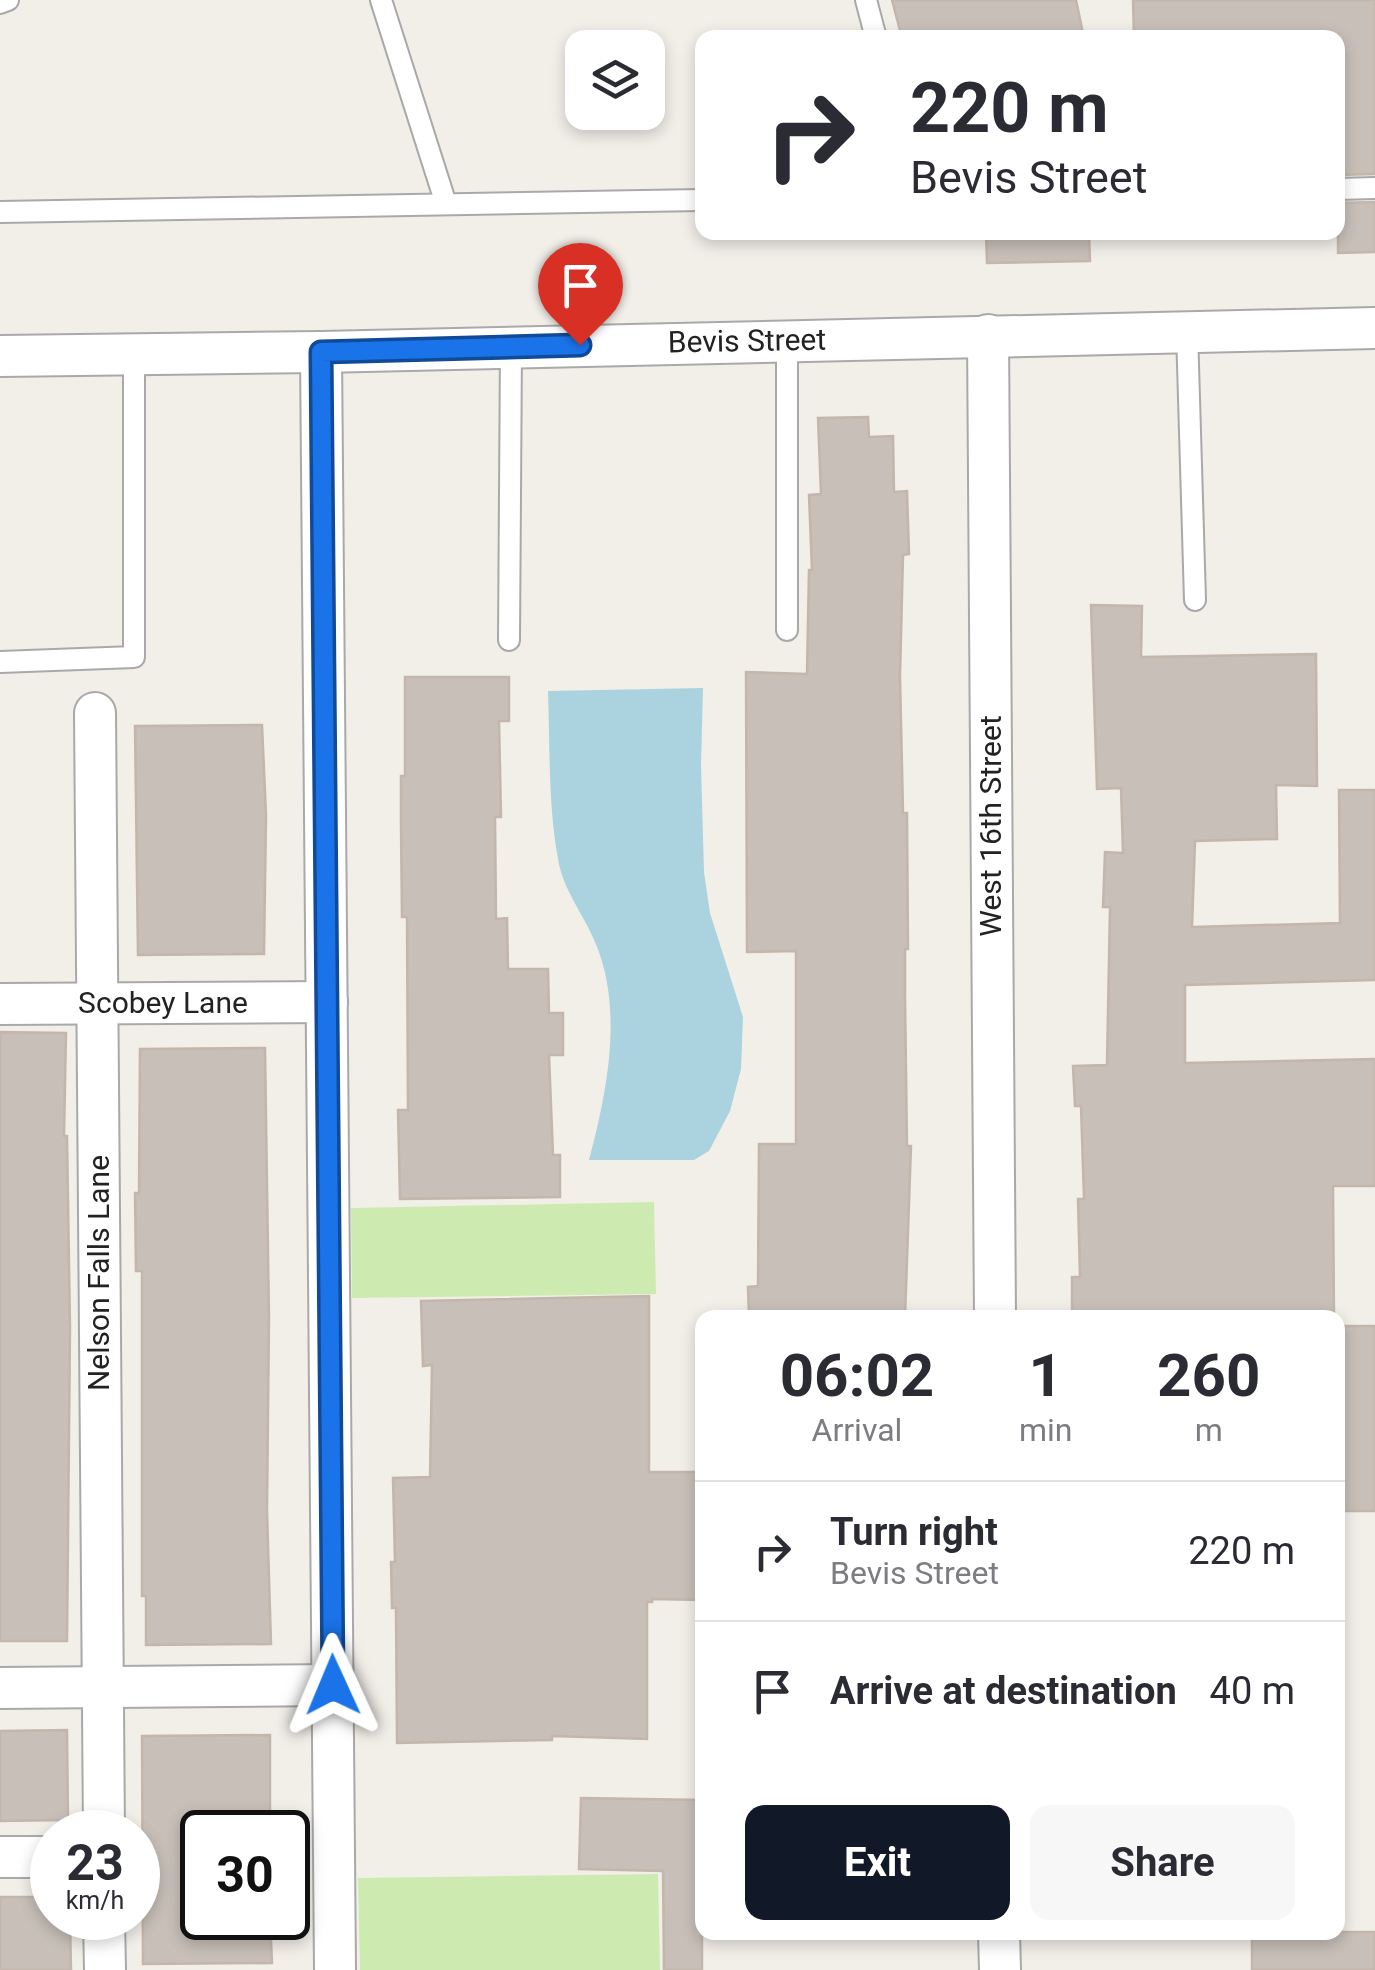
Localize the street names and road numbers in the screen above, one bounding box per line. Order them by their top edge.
street label: Bevis Street [668,322,826,359]
street label: West 16th Street [973,715,1008,937]
street label: Scobey Lane [78,985,248,1020]
street label: Nelson Falls Lane [81,1155,116,1391]

